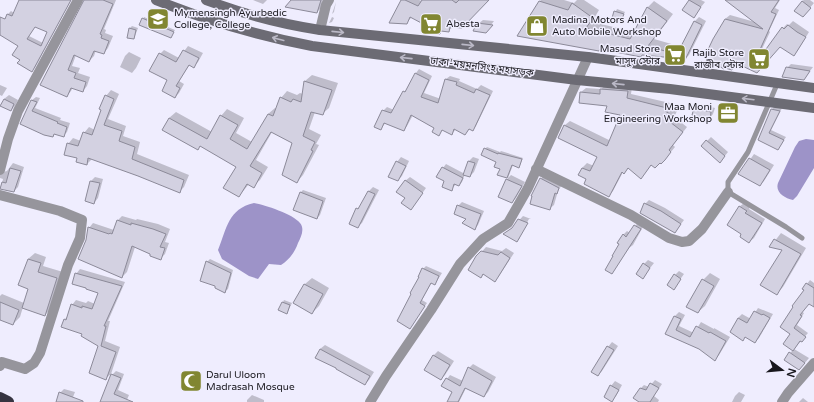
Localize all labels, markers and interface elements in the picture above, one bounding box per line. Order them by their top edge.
school or university icon: Mymensingh Ayurbedic College, College [145,6,171,32]
place label: Mymensingh Ayurbedic College, College [174,7,287,31]
supermarket icon: Abesta [418,11,444,37]
shop icon: Madina Motors And Auto Mobile Workshop [524,13,550,39]
place label: Madina Motors And Auto Mobile Workshop [552,14,661,38]
place label: Abesta [446,18,480,30]
one-way arrow [331,28,344,35]
one-way arrow [271,35,284,42]
one-way arrow [461,41,474,48]
supermarket icon: Masud Store মাসুদ স্টোর [662,42,688,68]
place label: Masud Store মাসুদ স্টোর [600,43,661,67]
supermarket icon: Rajib Store রাজীব স্টোর [746,46,772,72]
place label: Rajib Store রাজীব স্টোর [692,47,745,71]
one-way arrow [400,54,413,61]
street label: ঢাকা-ময়মনসিংহ মহাসড়ক [429,55,535,79]
one-way arrow [612,80,625,88]
one-way arrow [742,95,755,103]
office icon: Maa Moni Engineering Workshop [715,100,741,126]
place label: Maa Moni Engineering Workshop [604,101,712,125]
north arrow [762,350,802,390]
text: N [784,367,799,379]
mosque icon: Darul Uloom Madrasah Mosque [178,368,204,394]
place label: Darul Uloom Madrasah Mosque [206,369,295,393]

